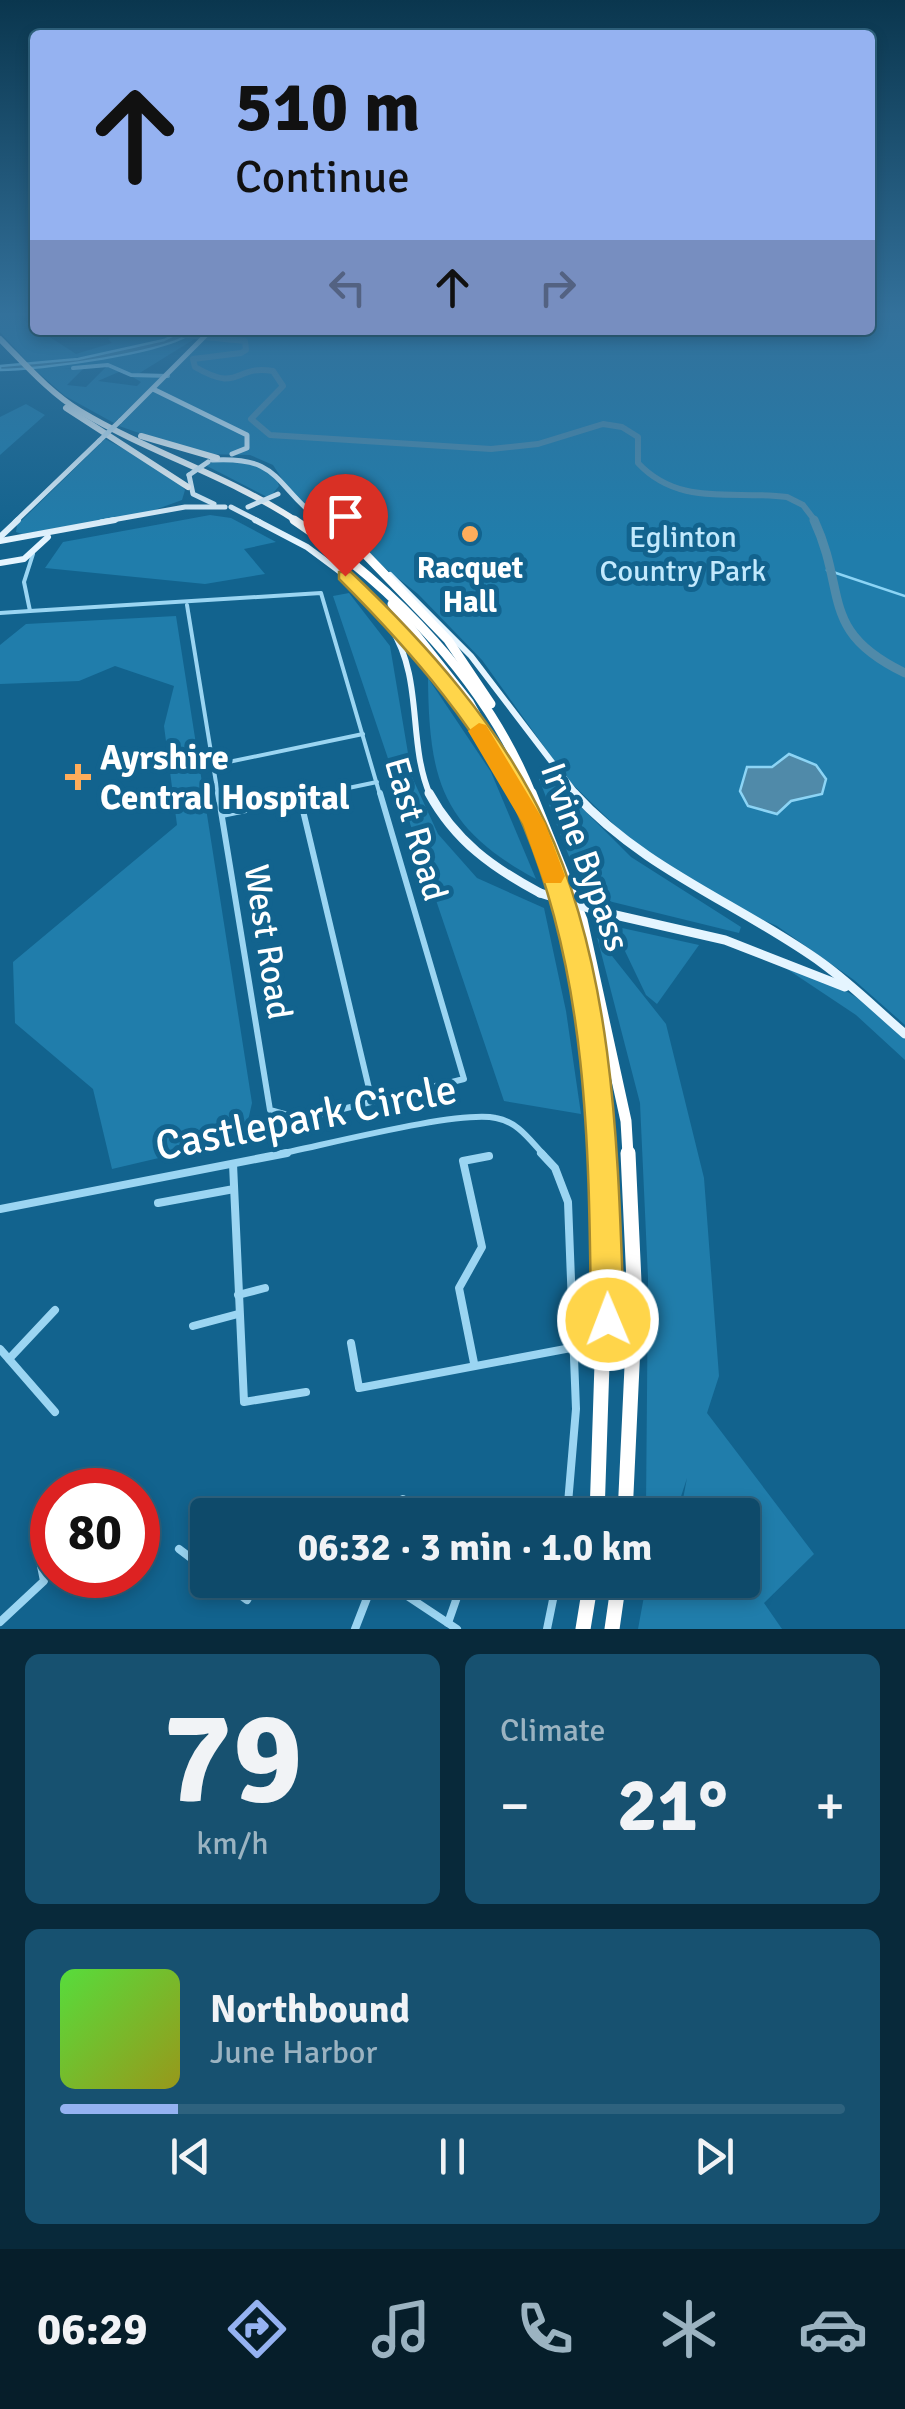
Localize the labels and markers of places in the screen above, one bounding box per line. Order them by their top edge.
pin [303,474,388,577]
marker: Racquet Hall [459,523,481,545]
place label: Racquet Hall [417,550,523,621]
place label: Ayrshire Central Hospital [100,736,350,819]
marker: Ayrshire Central Hospital [65,764,91,790]

